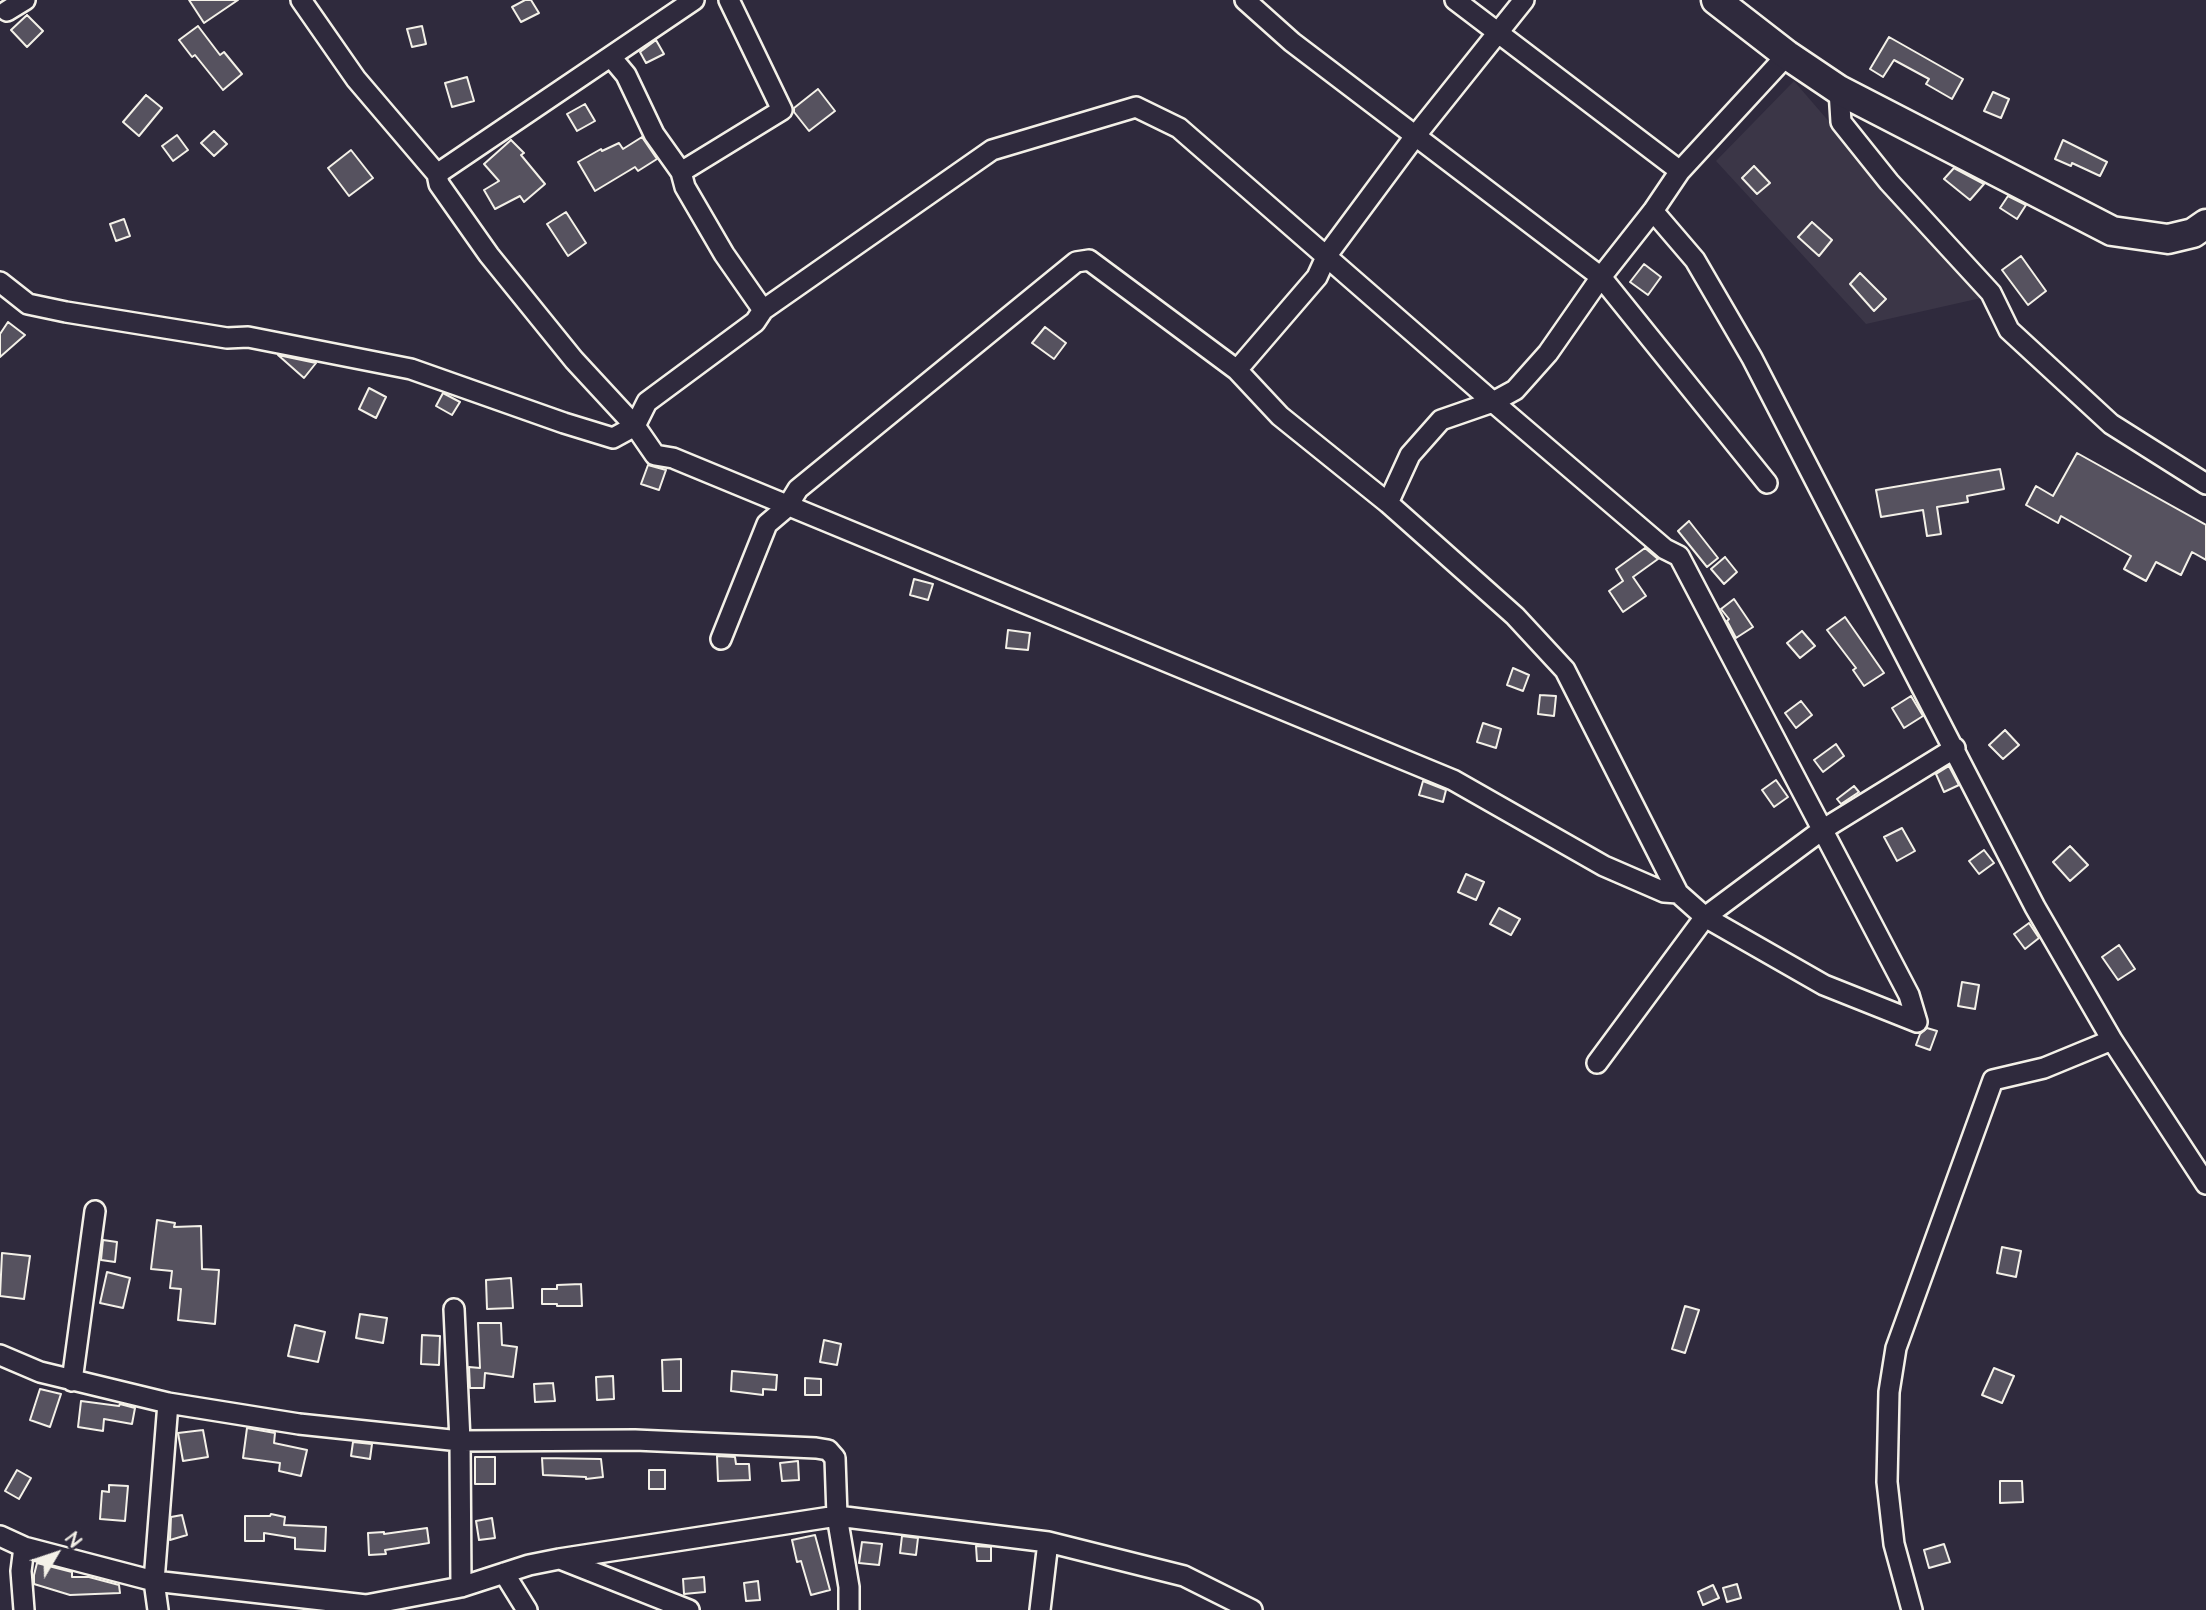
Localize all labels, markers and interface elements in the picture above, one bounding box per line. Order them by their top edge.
north arrow [21,1519,91,1589]
text: N [58,1527,87,1554]

